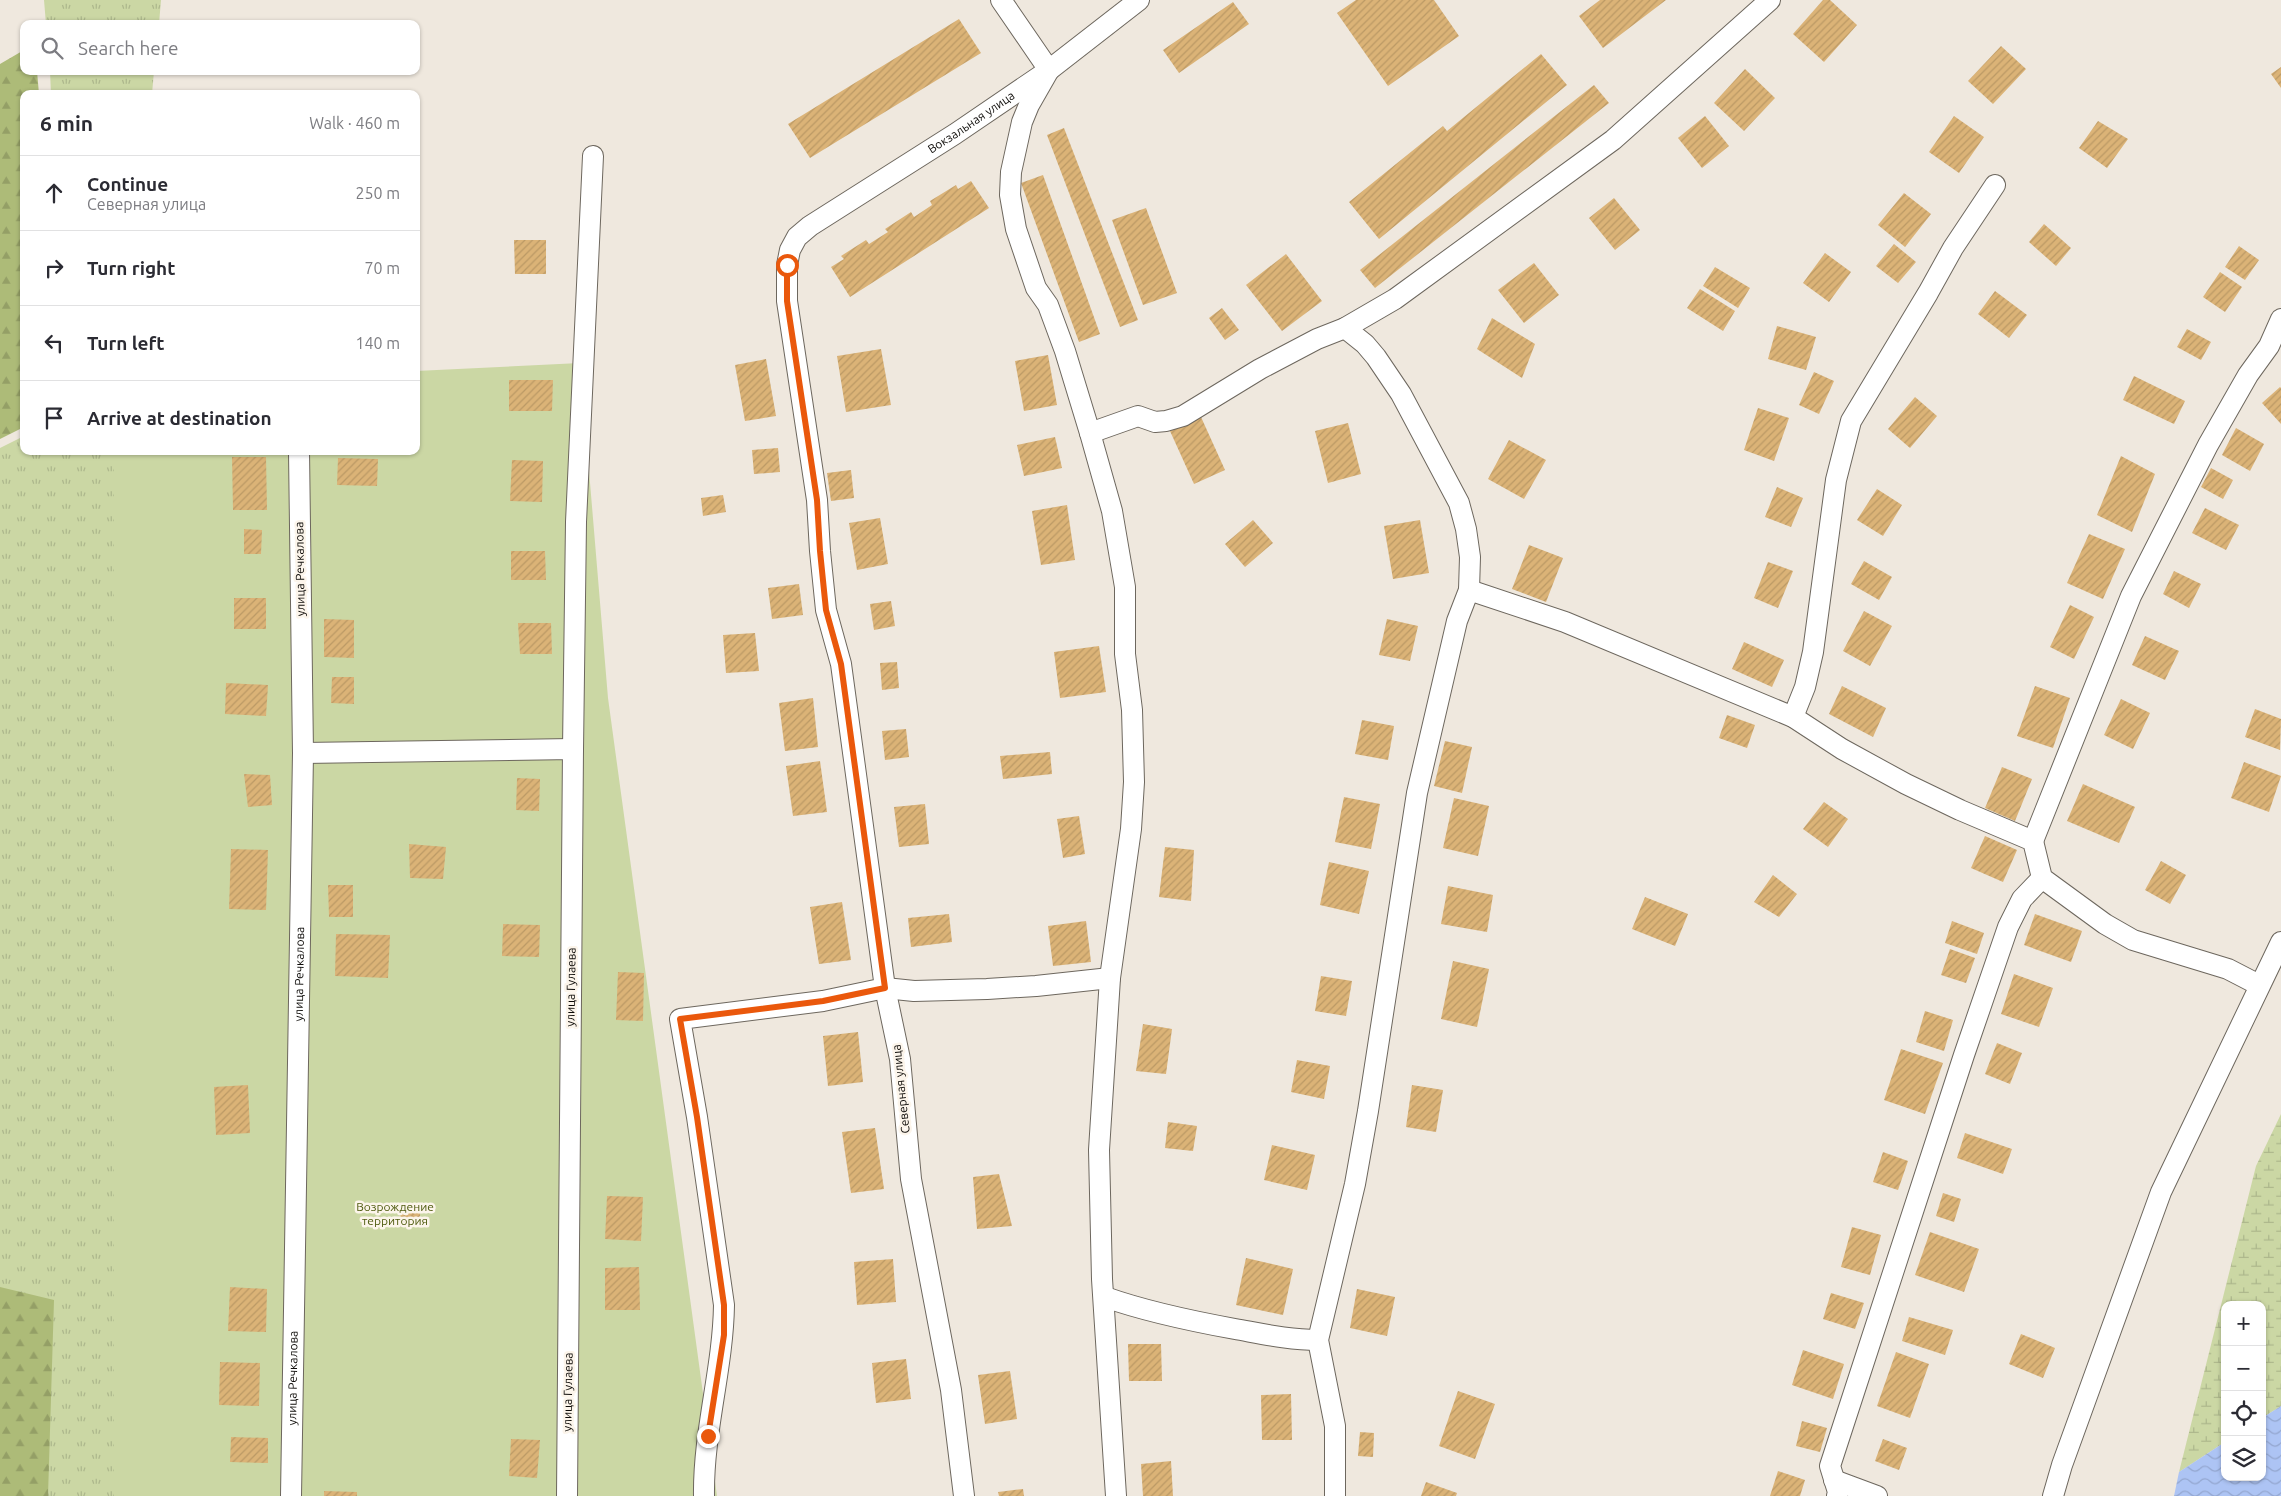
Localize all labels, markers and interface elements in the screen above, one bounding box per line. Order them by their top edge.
search box [20,20,420,75]
icon: search [38,34,66,62]
text: Search here [78,37,178,59]
street label: Вокзальная улица [925,88,1017,156]
text: 6 min [40,111,93,135]
text: Walk · 460 m [309,114,400,132]
text: Continue [87,173,168,195]
icon: ahead [40,179,68,207]
text: 250 m [355,184,400,202]
text: Северная улица [87,195,206,213]
icon: right [40,254,68,282]
route start [776,254,799,277]
text: Turn right [87,257,175,279]
text: 70 m [364,259,400,277]
icon: left [40,329,68,357]
text: Turn left [87,332,165,354]
text: 140 m [355,334,400,352]
icon: arrive [40,404,68,432]
text: Arrive at destination [87,407,272,429]
street label: улица Речкалова [292,522,307,616]
street label: улица Речкалова [292,927,306,1022]
street label: улица Гулаева [563,947,578,1027]
street label: Северная улица [889,1044,912,1134]
park label: Возрождение территория [356,1200,434,1227]
map controls [2221,1301,2266,1481]
button: + [2221,1301,2266,1346]
street label: улица Речкалова [285,1331,300,1425]
button: − [2221,1346,2266,1391]
street label: улица Гулаева [560,1352,575,1432]
button: locate [2221,1391,2266,1436]
route end [697,1425,720,1448]
button: layers [2221,1436,2266,1481]

